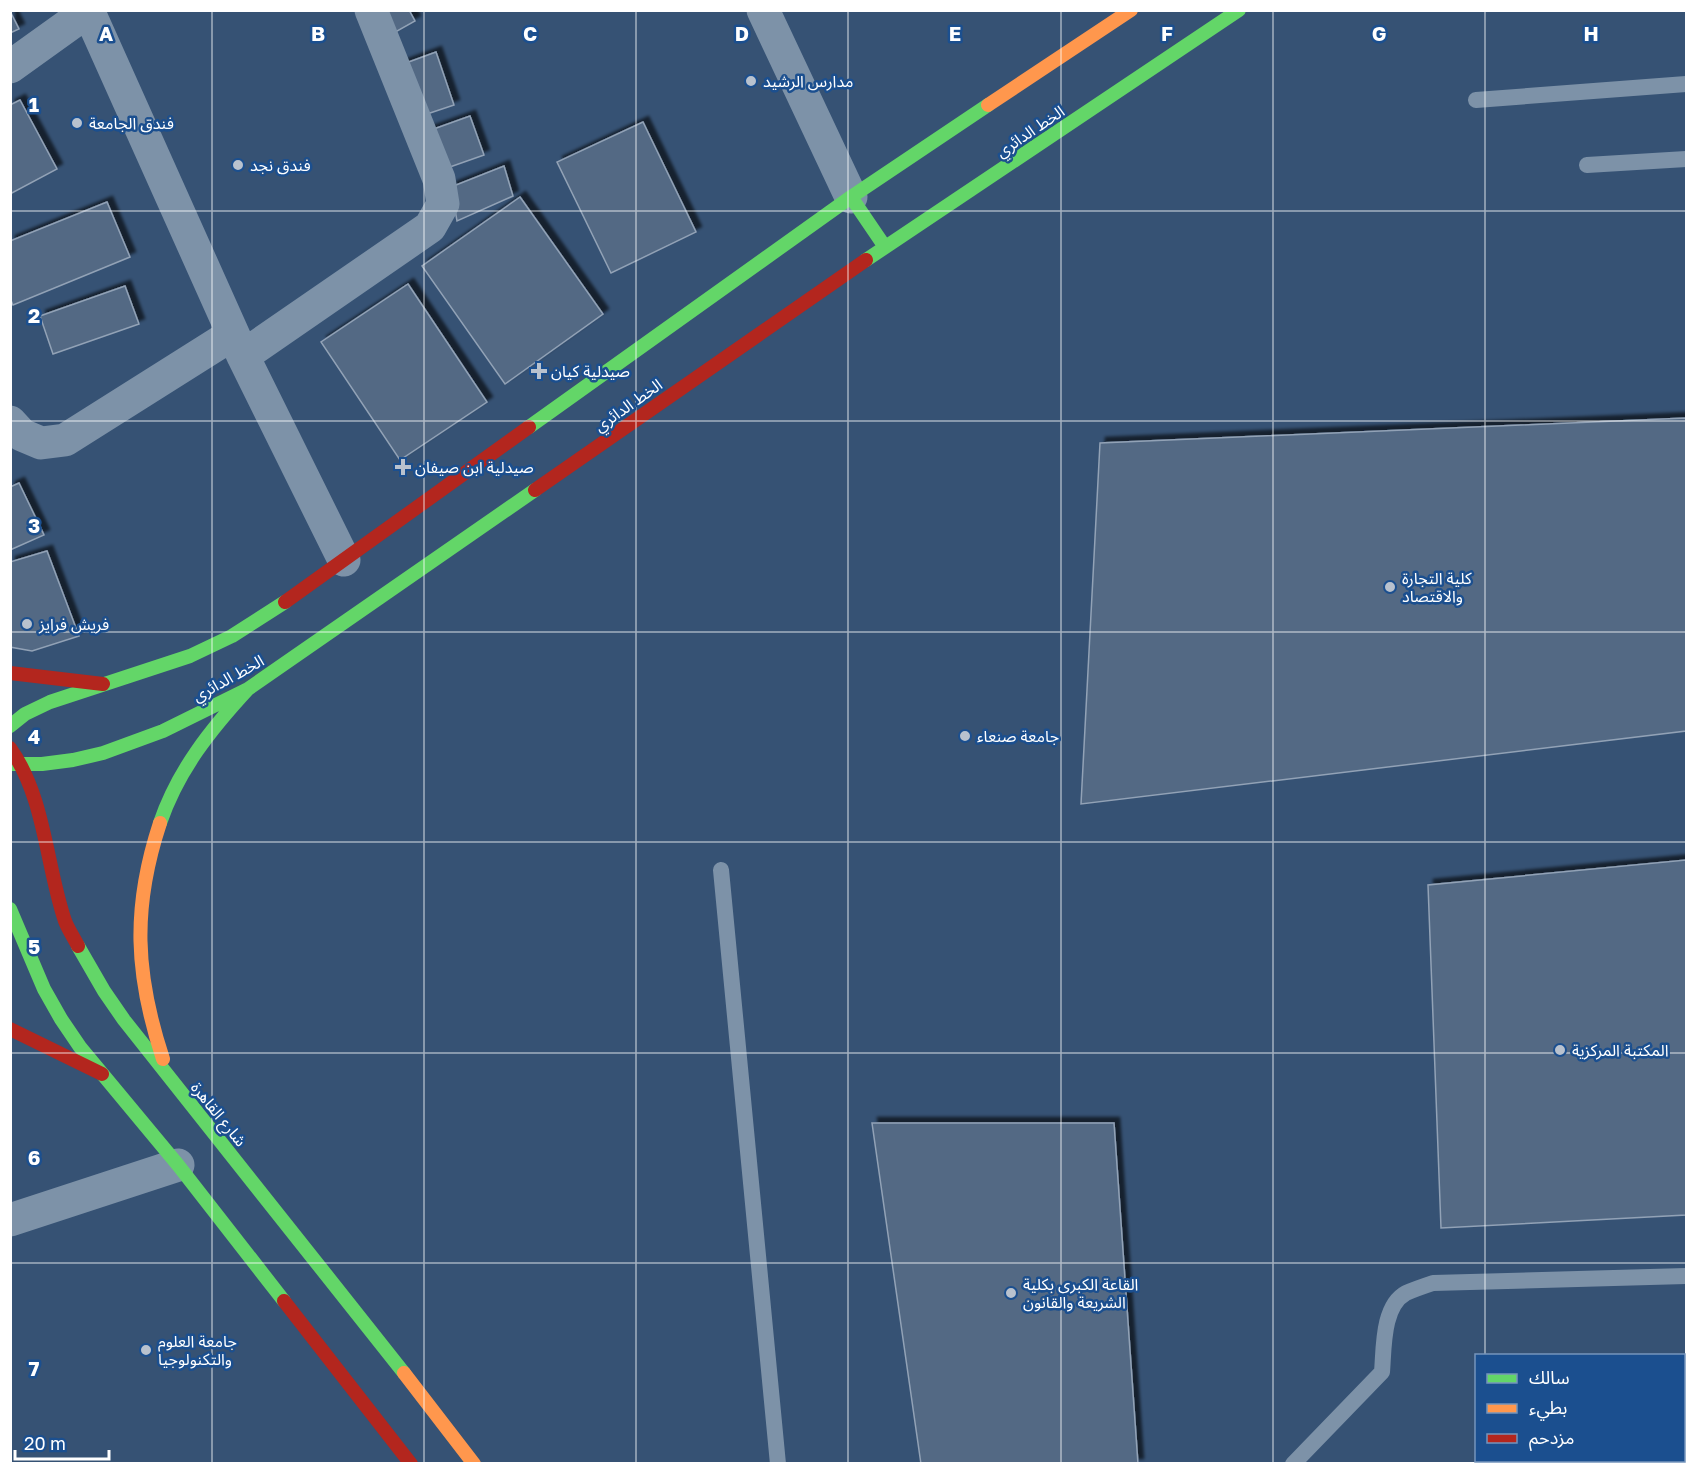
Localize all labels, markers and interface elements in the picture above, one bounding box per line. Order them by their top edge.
text: A [99,21,113,45]
text: B [311,21,325,45]
text: C [523,21,537,45]
text: D [735,21,749,45]
text: E [949,21,961,45]
text: F [1161,21,1173,45]
text: G [1372,21,1386,45]
text: H [1583,21,1599,45]
place label: مدارس الرشيد [763,71,853,91]
marker: مدارس الرشيد [744,74,758,88]
text: 1 [29,92,39,116]
street label: الخط الدائري [992,101,1070,164]
place label: فندق الجامعة [89,113,174,133]
marker: فندق الجامعة [70,116,84,130]
place label: فندق نجد [250,155,311,175]
marker: فندق نجد [231,158,245,172]
text: 2 [28,303,40,327]
place label: صيدلية كيان [551,361,630,381]
marker: صيدلية كيان [532,364,546,378]
street label: الخط الدائري [590,374,667,438]
place label: صيدلية ابن صيفان [415,457,534,477]
marker: صيدلية ابن صيفان [396,460,410,474]
text: 3 [28,513,40,537]
place label: كلية التجارة والاقتصاد [1402,568,1472,606]
marker: كلية التجارة والاقتصاد [1383,580,1397,594]
place label: فريش فرايز [38,614,109,634]
marker: فريش فرايز [20,617,34,631]
street label: الخط الدائري [189,650,269,708]
text: 4 [28,724,40,748]
place label: جامعة صنعاء [977,726,1059,746]
marker: جامعة صنعاء [958,729,972,743]
text: 5 [28,934,40,958]
place label: المكتبة المركزية [1572,1040,1669,1060]
marker: المكتبة المركزية [1553,1043,1567,1057]
street label: شارع القاهرة [185,1078,251,1152]
text: 6 [28,1145,40,1169]
place label: القاعة الكبرى بكلية الشريعة والقانون [1023,1274,1138,1312]
marker: القاعة الكبرى بكلية الشريعة والقانون [1004,1286,1018,1300]
place label: جامعة العلوم والتكنولوجيا [158,1331,237,1369]
marker: جامعة العلوم والتكنولوجيا [139,1343,153,1357]
legend [1475,1354,1685,1462]
text: 7 [29,1356,40,1380]
text: سالك [1529,1366,1570,1388]
text: بطيء [1529,1396,1567,1421]
scale bar [15,1423,110,1461]
text: مزدحم [1529,1426,1574,1451]
text: 20 m [24,1432,66,1454]

